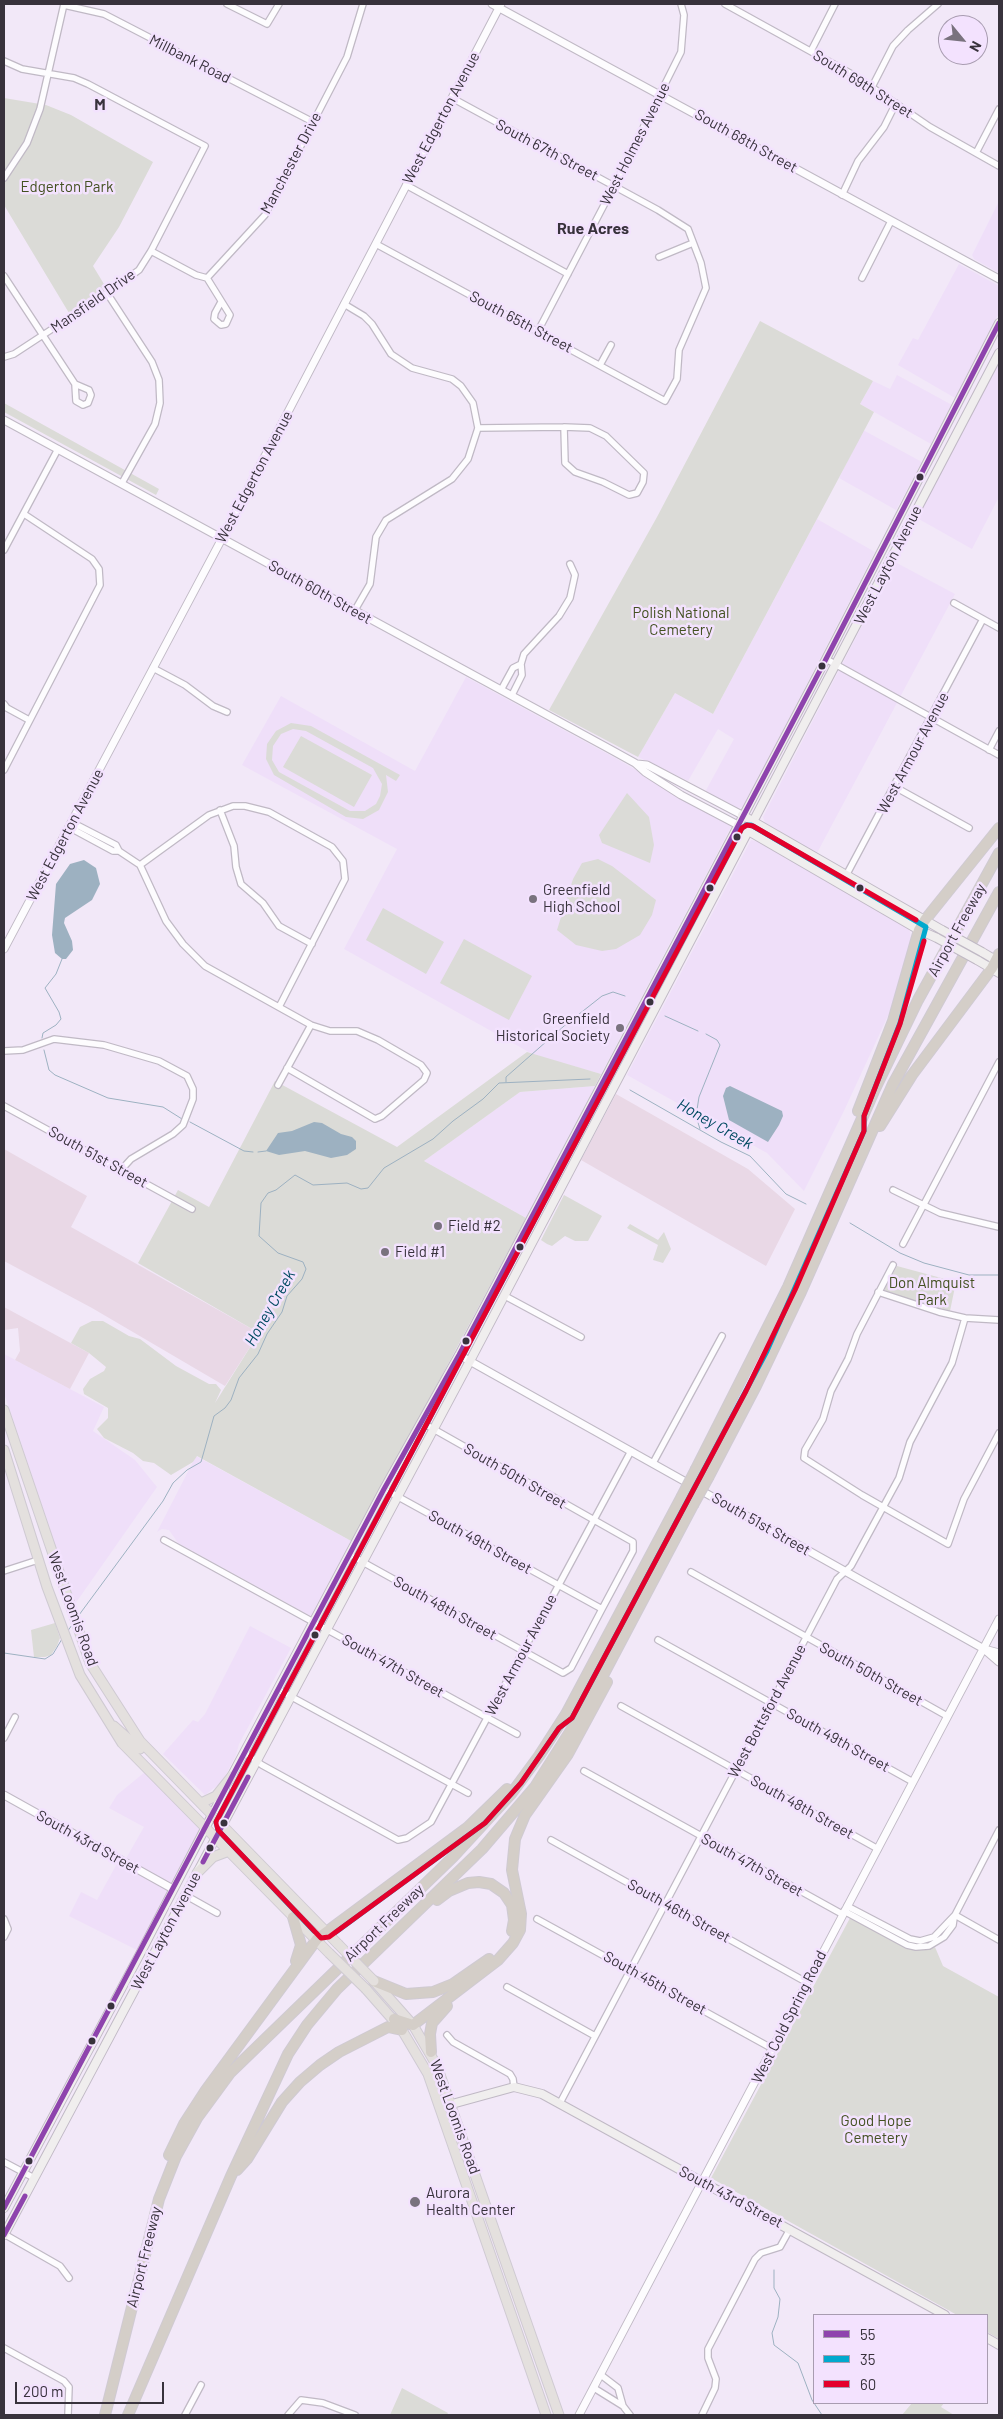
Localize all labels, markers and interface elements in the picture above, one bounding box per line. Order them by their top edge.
north arrow [938,15,988,65]
street label: Millbank Road [146,31,234,87]
text: N [966,39,985,55]
street label: South 69th Street [810,46,916,122]
street label: West Edgerton Avenue [399,49,483,187]
street label: West Holmes Avenue [596,80,674,208]
district label: M [94,95,106,115]
street label: South 68th Street [692,105,800,177]
street label: Manchester Drive [257,109,325,217]
street label: South 67th Street [493,115,601,185]
park label: Edgerton Park [21,178,113,196]
district label: Rue Acres [557,219,629,239]
street label: Mansfield Drive [47,265,139,337]
street label: South 65th Street [466,287,576,357]
street label: West Edgerton Avenue [212,408,296,546]
unlabelled marker [915,472,925,482]
street label: West Layton Avenue [850,502,926,628]
street label: South 60th Street [265,556,375,628]
park label: Polish National Cemetery [633,604,729,639]
unlabelled marker [817,661,827,671]
street label: West Armour Avenue [873,689,953,817]
street label: West Edgerton Avenue [23,766,107,904]
unlabelled marker [732,832,742,842]
street label: Airport Freeway [924,880,990,980]
place label: Greenfield High School [543,881,620,916]
unlabelled marker [705,883,715,893]
unlabelled marker [855,883,865,893]
marker: Greenfield High School [527,893,539,905]
unlabelled marker [645,997,655,1007]
place label: Greenfield Historical Society [496,1010,610,1045]
marker: Greenfield Historical Society [614,1022,626,1034]
water label: Honey Creek [674,1095,756,1153]
street label: South 51st Street [45,1122,151,1192]
place label: Field #2 [448,1217,501,1235]
marker: Field #2 [432,1220,444,1232]
unlabelled marker [515,1242,525,1252]
place label: Field #1 [395,1243,445,1261]
marker: Field #1 [379,1246,391,1258]
water label: Honey Creek [241,1267,299,1349]
park label: Don Almquist Park [889,1274,975,1309]
unlabelled marker [461,1336,471,1346]
street label: South 50th Street [461,1439,569,1513]
street label: South 51st Street [709,1489,813,1559]
street label: South 49th Street [425,1506,535,1578]
street label: West Loomis Road [44,1549,102,1669]
street label: South 48th Street [390,1572,500,1644]
street label: West Armour Avenue [481,1591,561,1719]
unlabelled marker [310,1630,320,1640]
street label: South 47th Street [339,1631,447,1701]
street label: South 50th Street [816,1638,926,1710]
street label: West Bottsford Avenue [724,1641,810,1781]
street label: South 49th Street [783,1704,893,1776]
street label: South 48th Street [747,1771,857,1843]
street label: South 43rd Street [33,1806,143,1878]
unlabelled marker [219,1818,229,1828]
street label: South 47th Street [698,1830,806,1900]
unlabelled marker [205,1843,215,1853]
street label: West Layton Avenue [127,1869,205,1993]
street label: South 46th Street [624,1875,734,1947]
street label: Airport Freeway [341,1881,427,1965]
street label: South 45th Street [600,1947,710,2019]
street label: West Cold Spring Road [748,1948,830,2086]
unlabelled marker [106,2001,116,2011]
unlabelled marker [87,2036,97,2046]
street label: West Loomis Road [426,2057,484,2177]
park label: Good Hope Cemetery [841,2112,911,2147]
unlabelled marker [24,2156,34,2166]
street label: South 43rd Street [676,2162,786,2232]
place label: Aurora Health Center [426,2184,515,2219]
marker: Aurora Health Center [408,2195,422,2209]
street label: Airport Freeway [123,2205,165,2309]
legend [813,2314,988,2404]
text: 55 [860,2325,875,2343]
text: 35 [860,2350,875,2368]
scale bar [18,2372,166,2404]
text: 60 [860,2375,876,2393]
text: 200 m [23,2382,63,2400]

